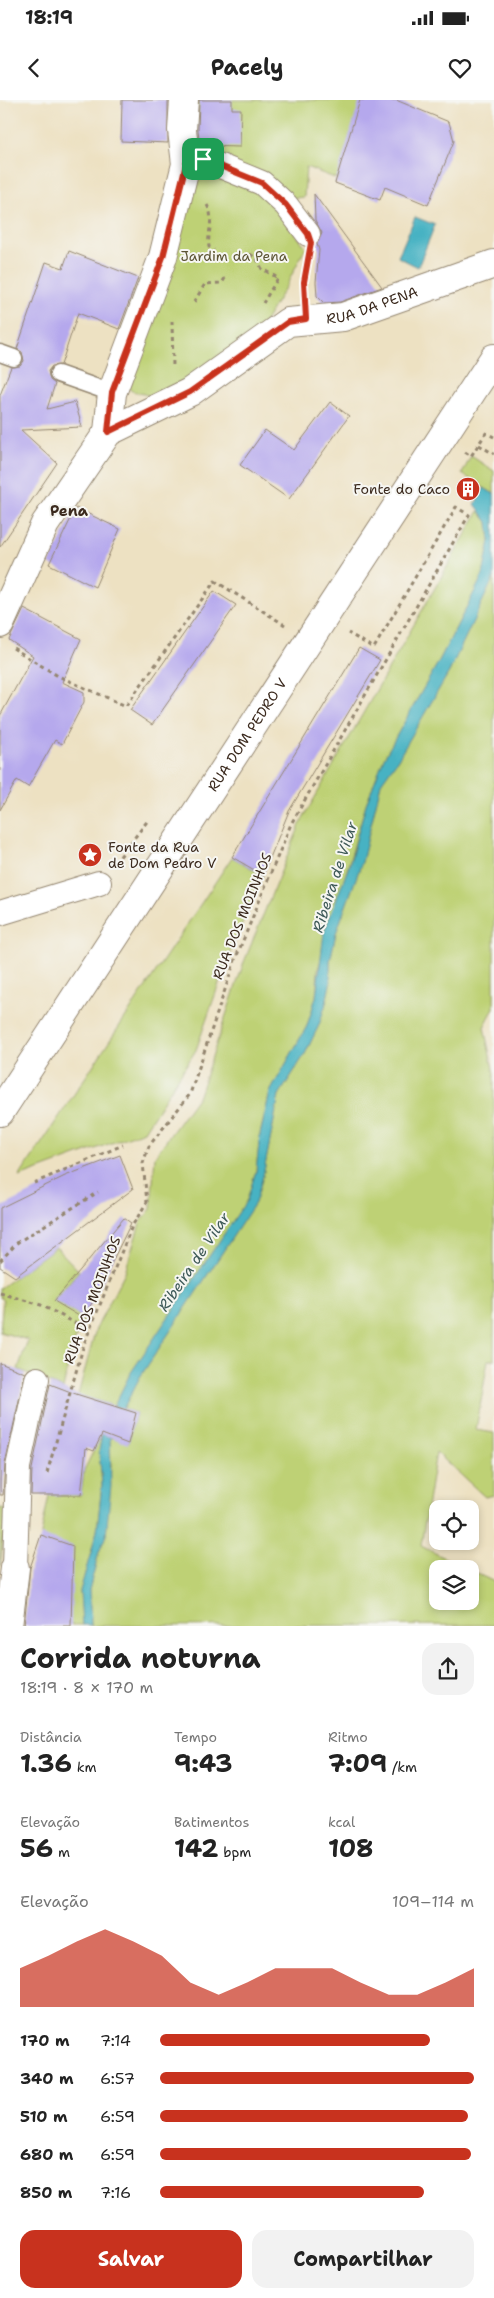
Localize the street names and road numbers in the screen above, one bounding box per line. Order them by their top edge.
street label: RUA DA PENA [325,282,420,327]
street label: RUA DOM PEDRO V [204,674,291,795]
street label: RUA DOS MOINHOS [208,850,276,982]
street label: RUA DOS MOINHOS [59,1234,125,1366]

